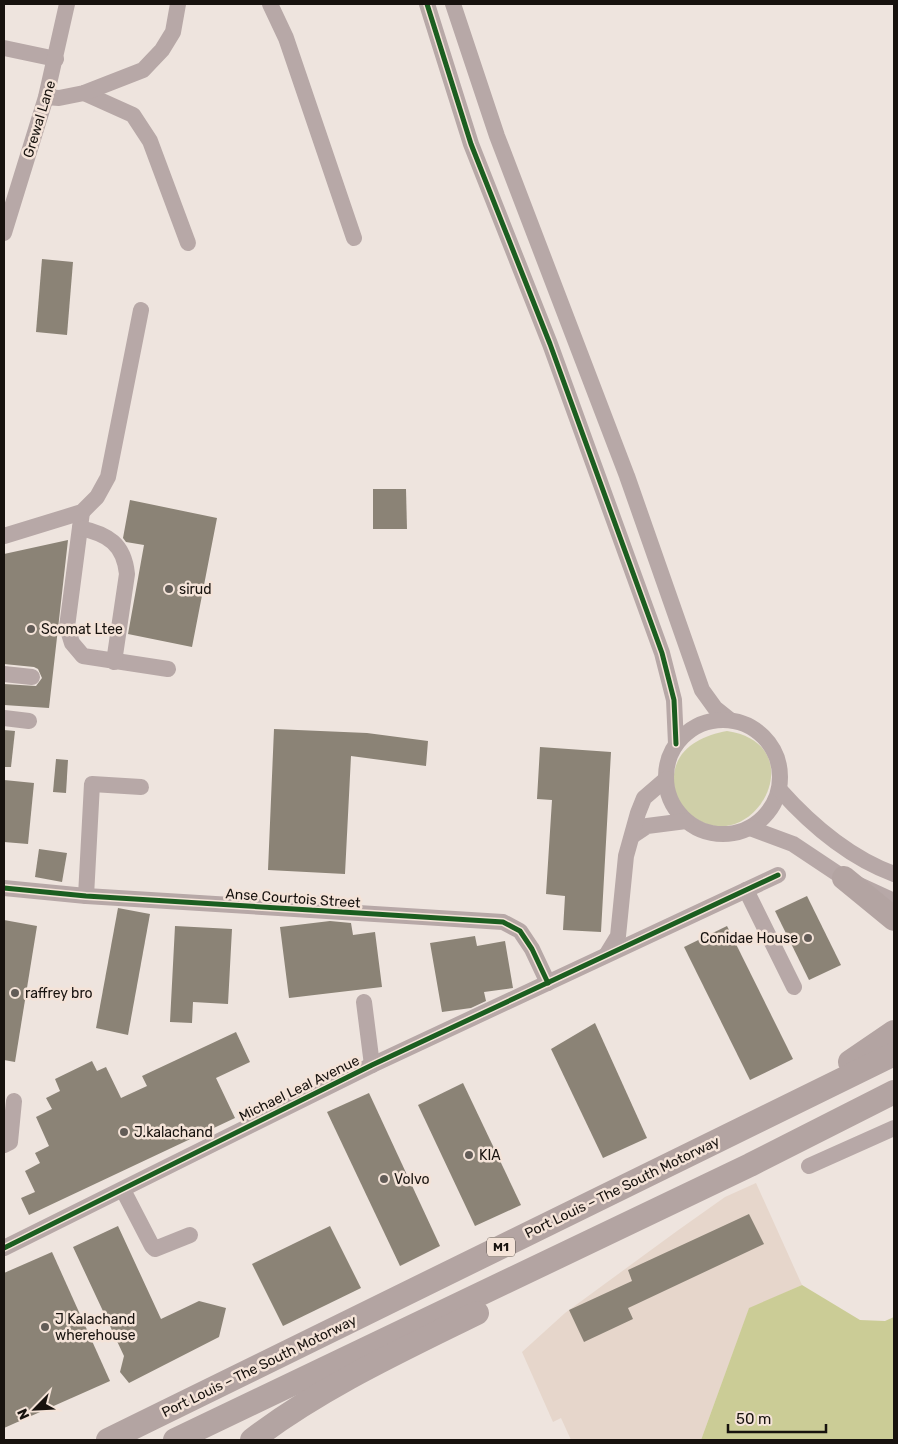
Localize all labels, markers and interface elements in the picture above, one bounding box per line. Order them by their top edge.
street label: Grewal Lane [20,78,59,160]
place label: sirud [179,581,212,598]
marker: sirud [163,583,175,595]
place label: Scomat Ltee [41,621,123,638]
marker: Scomat Ltee [25,623,37,635]
street label: Anse Courtois Street [225,885,362,912]
place label: Conidae House [700,930,798,947]
marker: Conidae House [802,932,814,944]
place label: raffrey bro [25,985,93,1002]
marker: raffrey bro [9,987,21,999]
street label: Michael Leal Avenue [236,1052,362,1125]
place label: J.kalachand [134,1124,213,1141]
marker: J.kalachand [118,1126,130,1138]
street label: Port Louis – The South Motorway [522,1133,723,1242]
place label: KIA [479,1147,501,1164]
marker: KIA [463,1149,475,1161]
place label: Volvo [394,1171,429,1188]
marker: Volvo [378,1173,390,1185]
road number: M1 [487,1238,515,1256]
place label: J Kalachand wherehouse [55,1311,136,1344]
street label: Port Louis – The South Motorway [159,1312,360,1421]
marker: J Kalachand wherehouse [39,1321,51,1333]
north arrow [10,1384,60,1434]
scale bar [728,1402,826,1434]
text: N [14,1406,33,1422]
text: 50 m [736,1410,771,1428]

